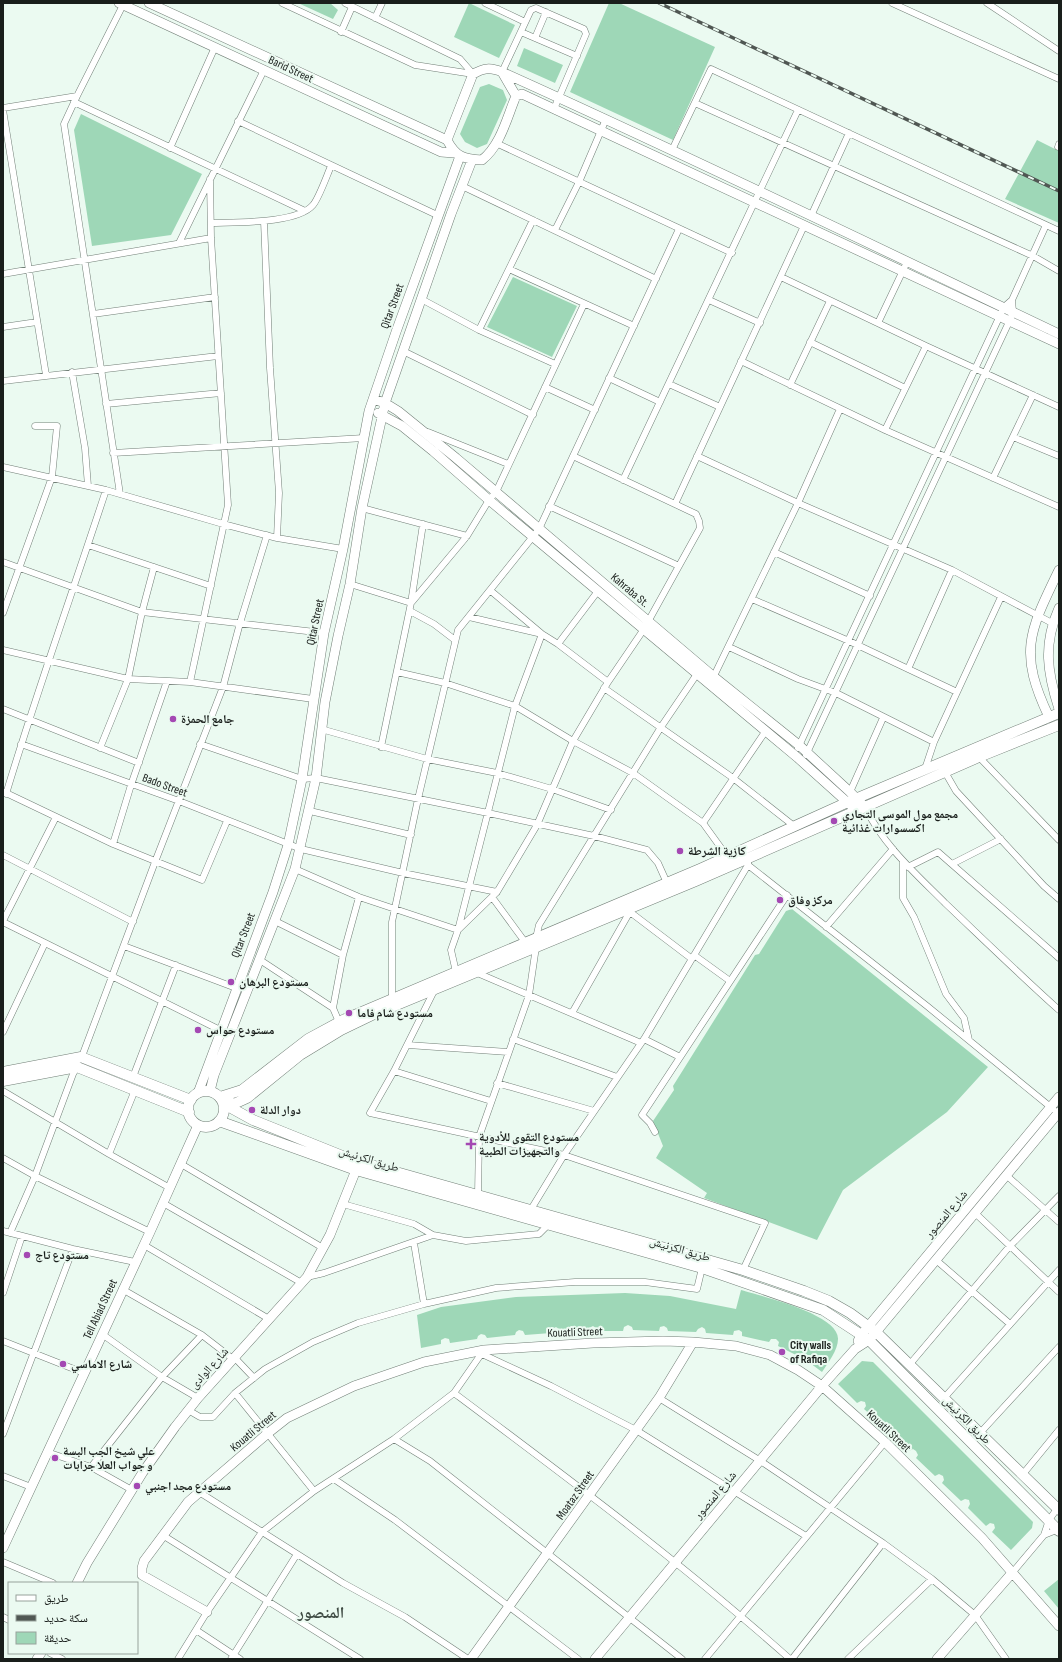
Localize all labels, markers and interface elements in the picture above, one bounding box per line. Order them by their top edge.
street label: Barid Street [266,53,316,87]
street label: Qitar Street [377,281,408,331]
street label: Kahraba St. [607,570,652,611]
street label: Qitar Street [303,597,328,647]
place label: جامع الحمزة [181,712,234,727]
marker: جامع الحمزة [168,714,178,724]
street label: Bado Street [140,770,190,801]
place label: مجمع مول الموسى التجاري اكسسوارات غذائية [842,807,958,836]
marker: مجمع مول الموسى التجاري اكسسوارات غذائية [829,816,839,826]
place label: كازية الشرطة [688,844,747,859]
marker: كازية الشرطة [675,846,685,856]
place label: مركز وفاق [788,893,833,908]
marker: مركز وفاق [775,895,785,905]
street label: Qitar Street [228,910,259,960]
place label: مستودع البرهان [239,975,309,990]
marker: مستودع البرهان [226,977,236,987]
place label: مستودع شام فاما [357,1006,433,1021]
marker: مستودع شام فاما [344,1008,354,1018]
place label: مستودع حواس [206,1023,275,1038]
marker: مستودع حواس [193,1025,203,1035]
place label: دوار الدلة [260,1103,301,1118]
marker: دوار الدلة [247,1105,257,1115]
place label: مستودع التقوى للأدوية والتجهيزات الطبية [479,1130,580,1159]
marker: مستودع التقوى للأدوية والتجهيزات الطبية [466,1139,476,1149]
street label: طريق الكرنيش [337,1143,401,1176]
street label: شارع المنصور [921,1187,971,1242]
street label: طريق الكرنيش [648,1234,712,1265]
place label: مستودع تاج [35,1248,89,1263]
marker: مستودع تاج [22,1250,32,1260]
street label: Tell Abiad Street [80,1276,121,1342]
street label: Kouatli Street [547,1324,603,1341]
place label: City walls of Rafiqa [790,1338,831,1367]
street label: شارع الوادى [187,1344,232,1392]
marker: City walls of Rafiqa [777,1347,787,1357]
place label: شارع الاماسي [71,1357,132,1374]
marker: شارع الاماسي [58,1359,68,1369]
street label: طريق الكرنيش [939,1393,994,1448]
street label: Kouatli Street [863,1407,914,1456]
street label: Kouatli Street [227,1408,280,1455]
place label: علي شيخ الجب البسة و جواب العلا جرابات [63,1444,155,1473]
marker: علي شيخ الجب البسة و جواب العلا جرابات [50,1453,60,1463]
street label: Moataz Street [553,1468,598,1523]
street label: شارع المنصور [690,1468,740,1523]
place label: مستودع مجد اجنبي [145,1479,232,1496]
marker: مستودع مجد اجنبي [132,1481,142,1491]
legend [8,1582,138,1654]
text: طريق [44,1591,69,1606]
district label: المنصور [297,1604,344,1623]
text: سكة حديد [44,1611,88,1626]
text: حديقة [44,1631,72,1646]

